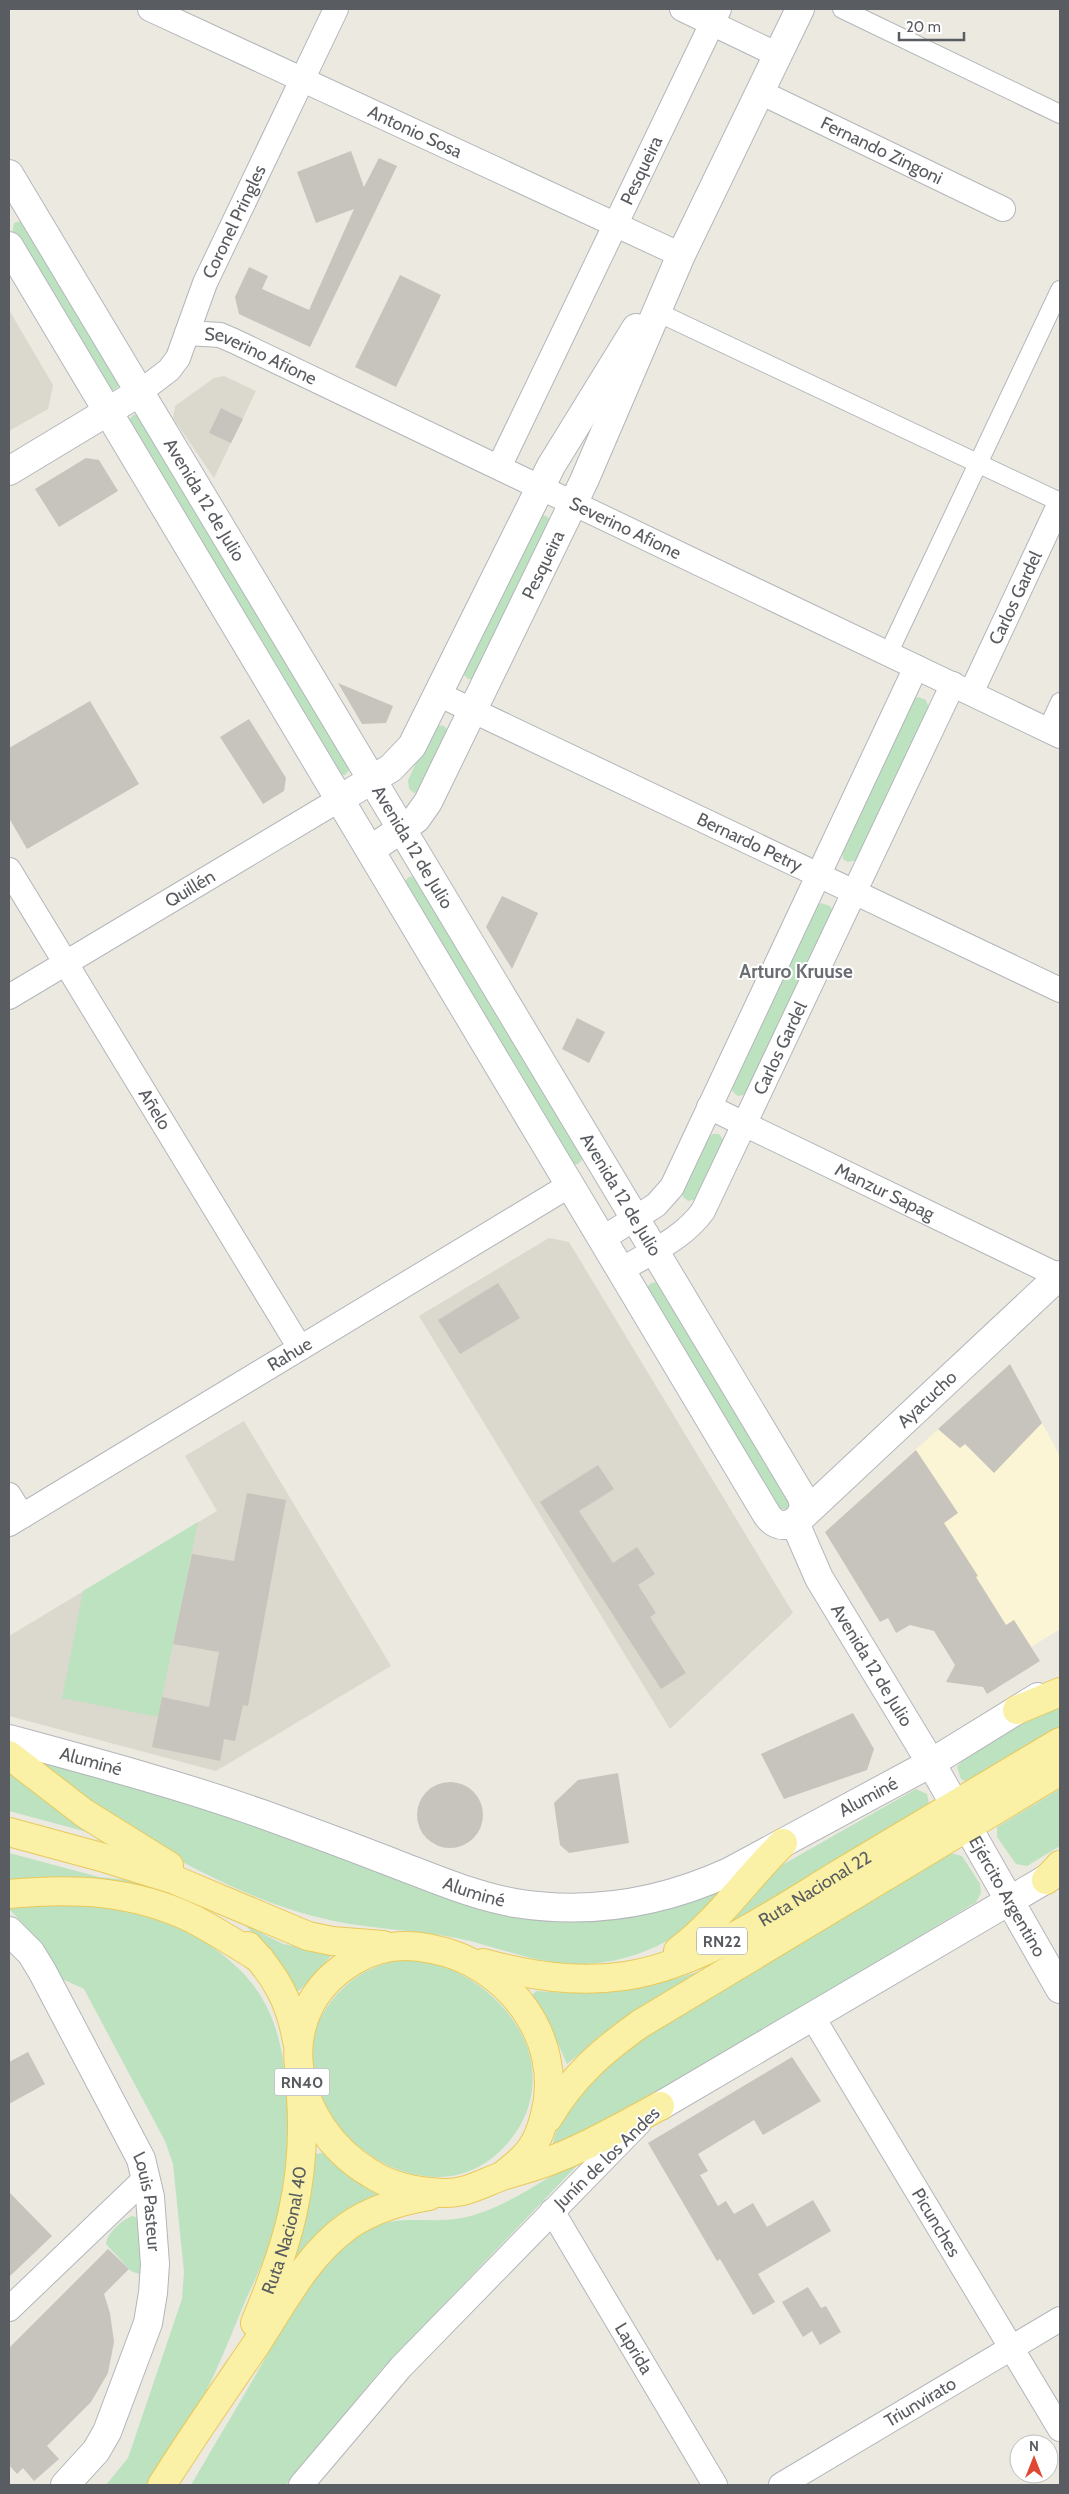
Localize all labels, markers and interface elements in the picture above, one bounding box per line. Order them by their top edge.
scale bar [899,10,964,42]
text: 20 m [906,18,941,36]
street label: Antonio Sosa [364,100,466,163]
street label: Fernando Zingoni [817,112,946,189]
street label: Pesqueira [616,132,667,208]
street label: Coronel Pringles [198,161,271,282]
street label: Severino Afione [204,323,320,390]
street label: Avenida 12 de Julio [159,434,250,565]
street label: Severino Afione [566,492,685,564]
street label: Pesqueira [517,527,569,603]
street label: Carlos Gardel [984,547,1047,648]
street label: Avenida 12 de Julio [367,782,458,913]
street label: Bernardo Petry [693,808,806,877]
street label: Quillén [161,865,219,912]
district label: Arturo Kruuse [739,960,853,983]
street label: Carlos Gardel [749,997,812,1098]
street label: Añelo [134,1084,176,1134]
street label: Avenida 12 de Julio [576,1129,666,1260]
street label: Manzur Sapag [831,1158,939,1226]
street label: Rahue [264,1333,316,1376]
street label: Ayacucho [893,1366,962,1432]
street label: Avenida 12 de Julio [826,1600,917,1731]
street label: Aluminé [57,1742,125,1781]
street label: Aluminé [835,1772,901,1822]
street label: Ejército Argentino [964,1832,1050,1961]
street label: Ruta Nacional 22 [755,1846,875,1932]
street label: Aluminé [440,1872,507,1912]
road number: RN22 [697,1928,747,1954]
road number: RN40 [274,2068,330,2096]
street label: Junín de los Andes [549,2102,664,2215]
street label: Louis Pasteur [128,2148,165,2252]
street label: Ruta Nacional 40 [257,2165,311,2297]
street label: Picunches [907,2184,965,2261]
street label: Laprida [610,2319,658,2378]
street label: Triunvirato [880,2372,960,2432]
north arrow [1009,2434,1059,2484]
text: N [1029,2437,1039,2455]

